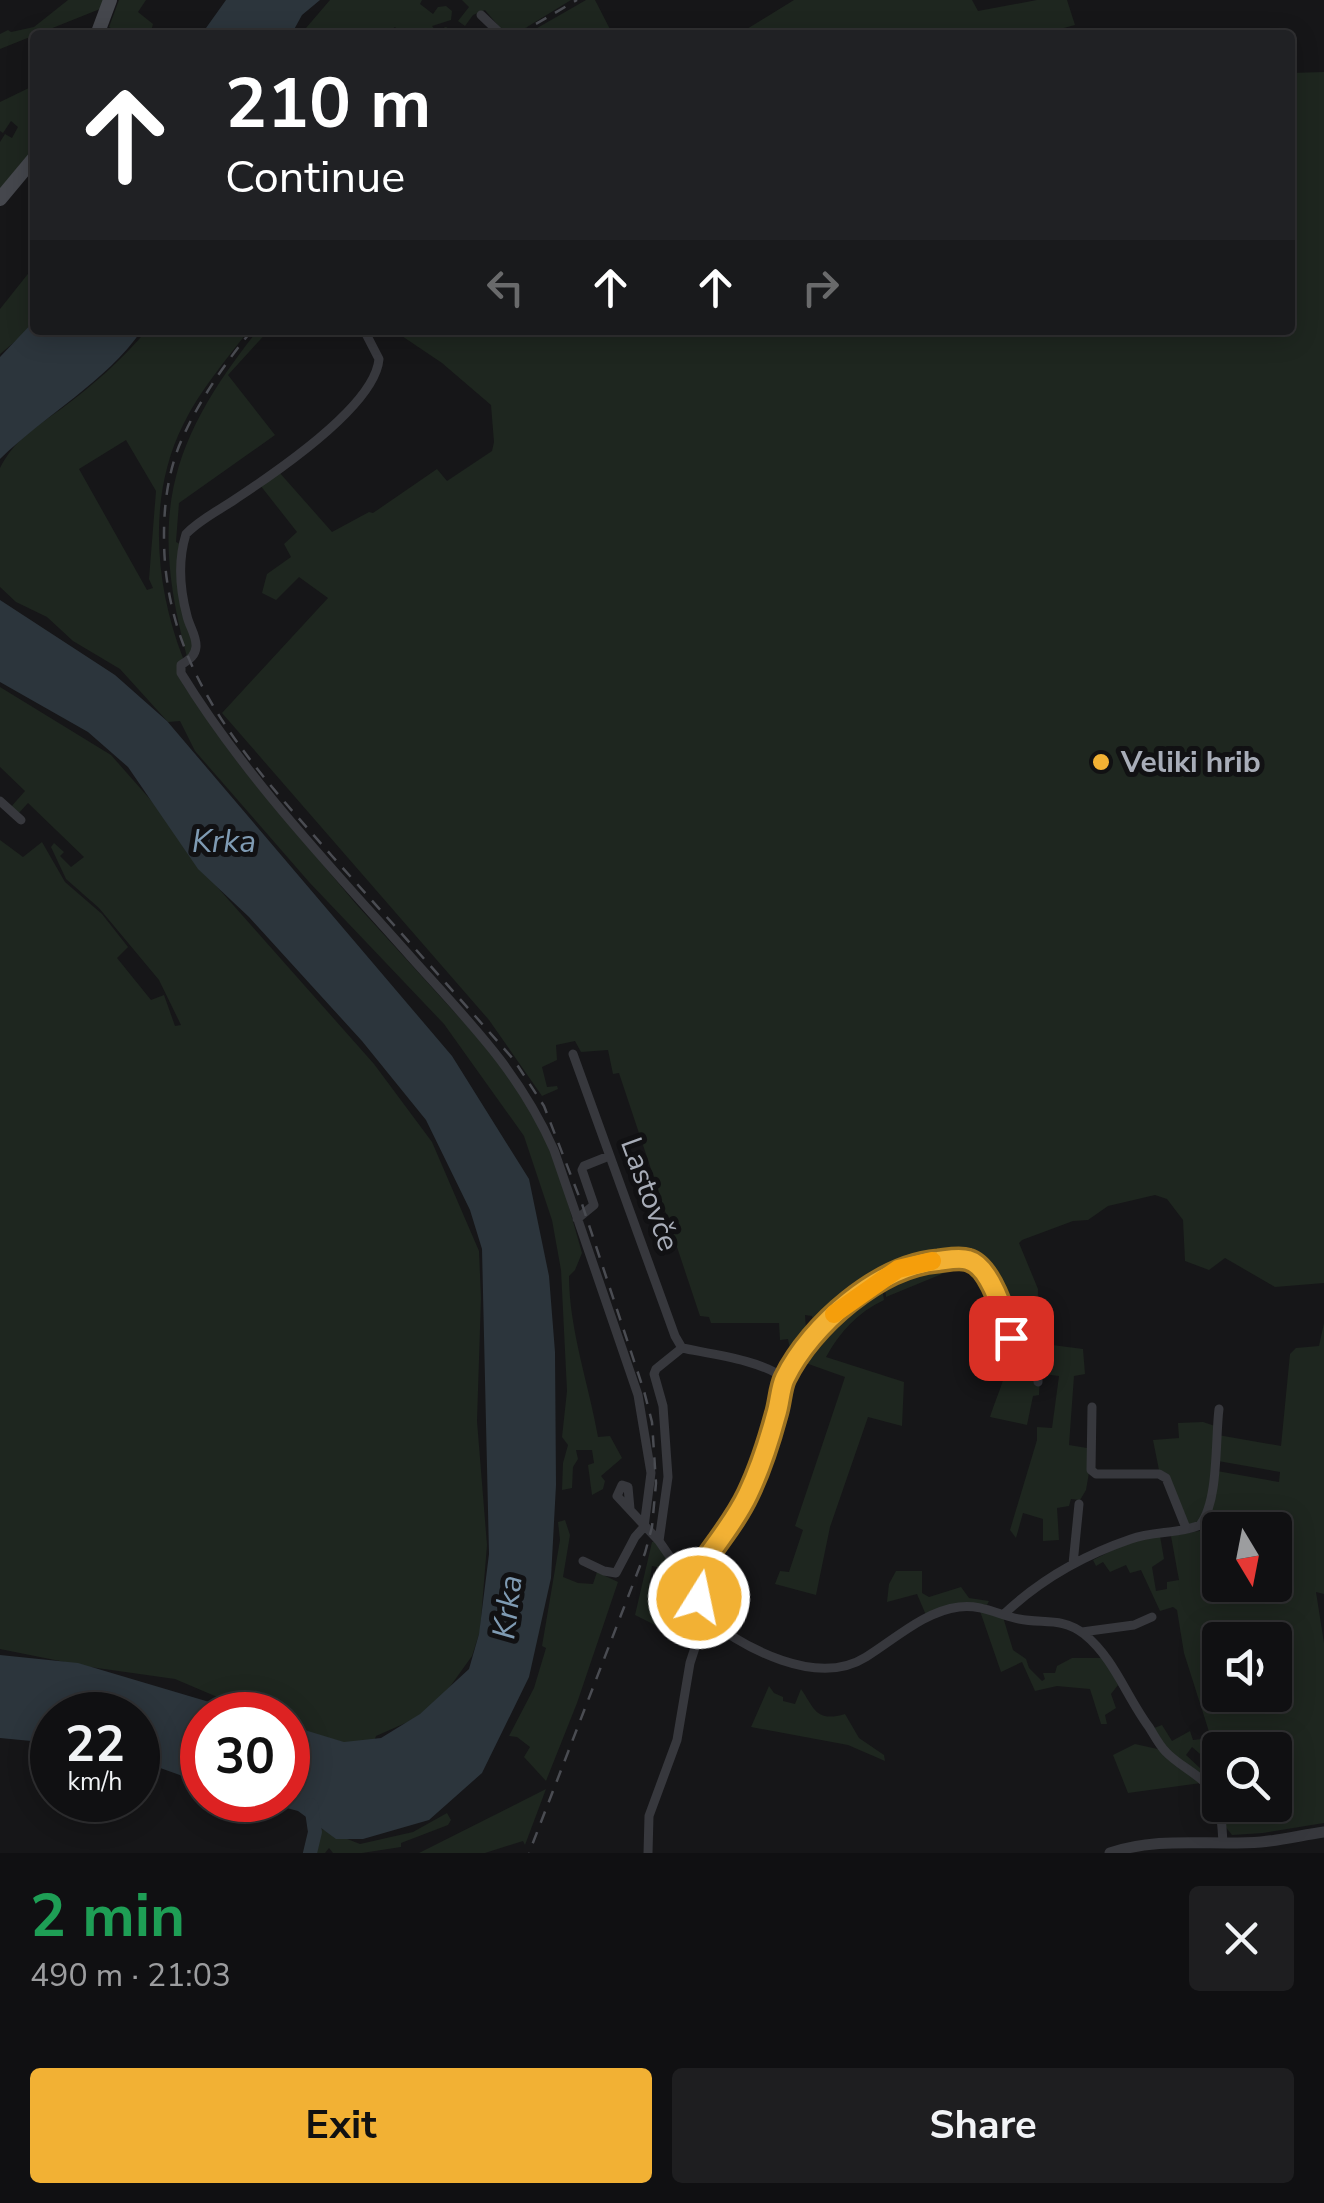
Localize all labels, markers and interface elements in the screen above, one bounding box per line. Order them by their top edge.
text: 210 m [225,56,431,152]
icon: ahead [60,70,190,200]
text: Continue [225,147,405,208]
icon: left [478,260,533,315]
icon: ahead [583,260,638,315]
icon: ahead [688,260,743,315]
icon: right [793,260,848,315]
place label: Veliki hrib [1120,742,1261,783]
marker: Veliki hrib [1090,751,1112,773]
water label: Krka [192,820,256,863]
street label: Lastovče [610,1132,689,1257]
pin [969,1296,1054,1381]
icon: arrive [984,1311,1039,1366]
north arrow [1202,1512,1292,1602]
map controls [1202,1512,1292,1822]
position arrow [647,1546,751,1650]
water label: Krka [482,1573,533,1642]
button: sound [1202,1622,1292,1712]
speed limit sign: 30 [180,1692,310,1822]
text: 22 [65,1710,125,1779]
button: search [1202,1732,1292,1822]
text: km/h [67,1765,123,1799]
text: 2 min [30,1875,185,1957]
button: close [1189,1886,1294,1991]
text: 490 m · 21:03 [30,1954,231,1997]
button: Exit [30,2068,652,2183]
button: Share [672,2068,1294,2183]

